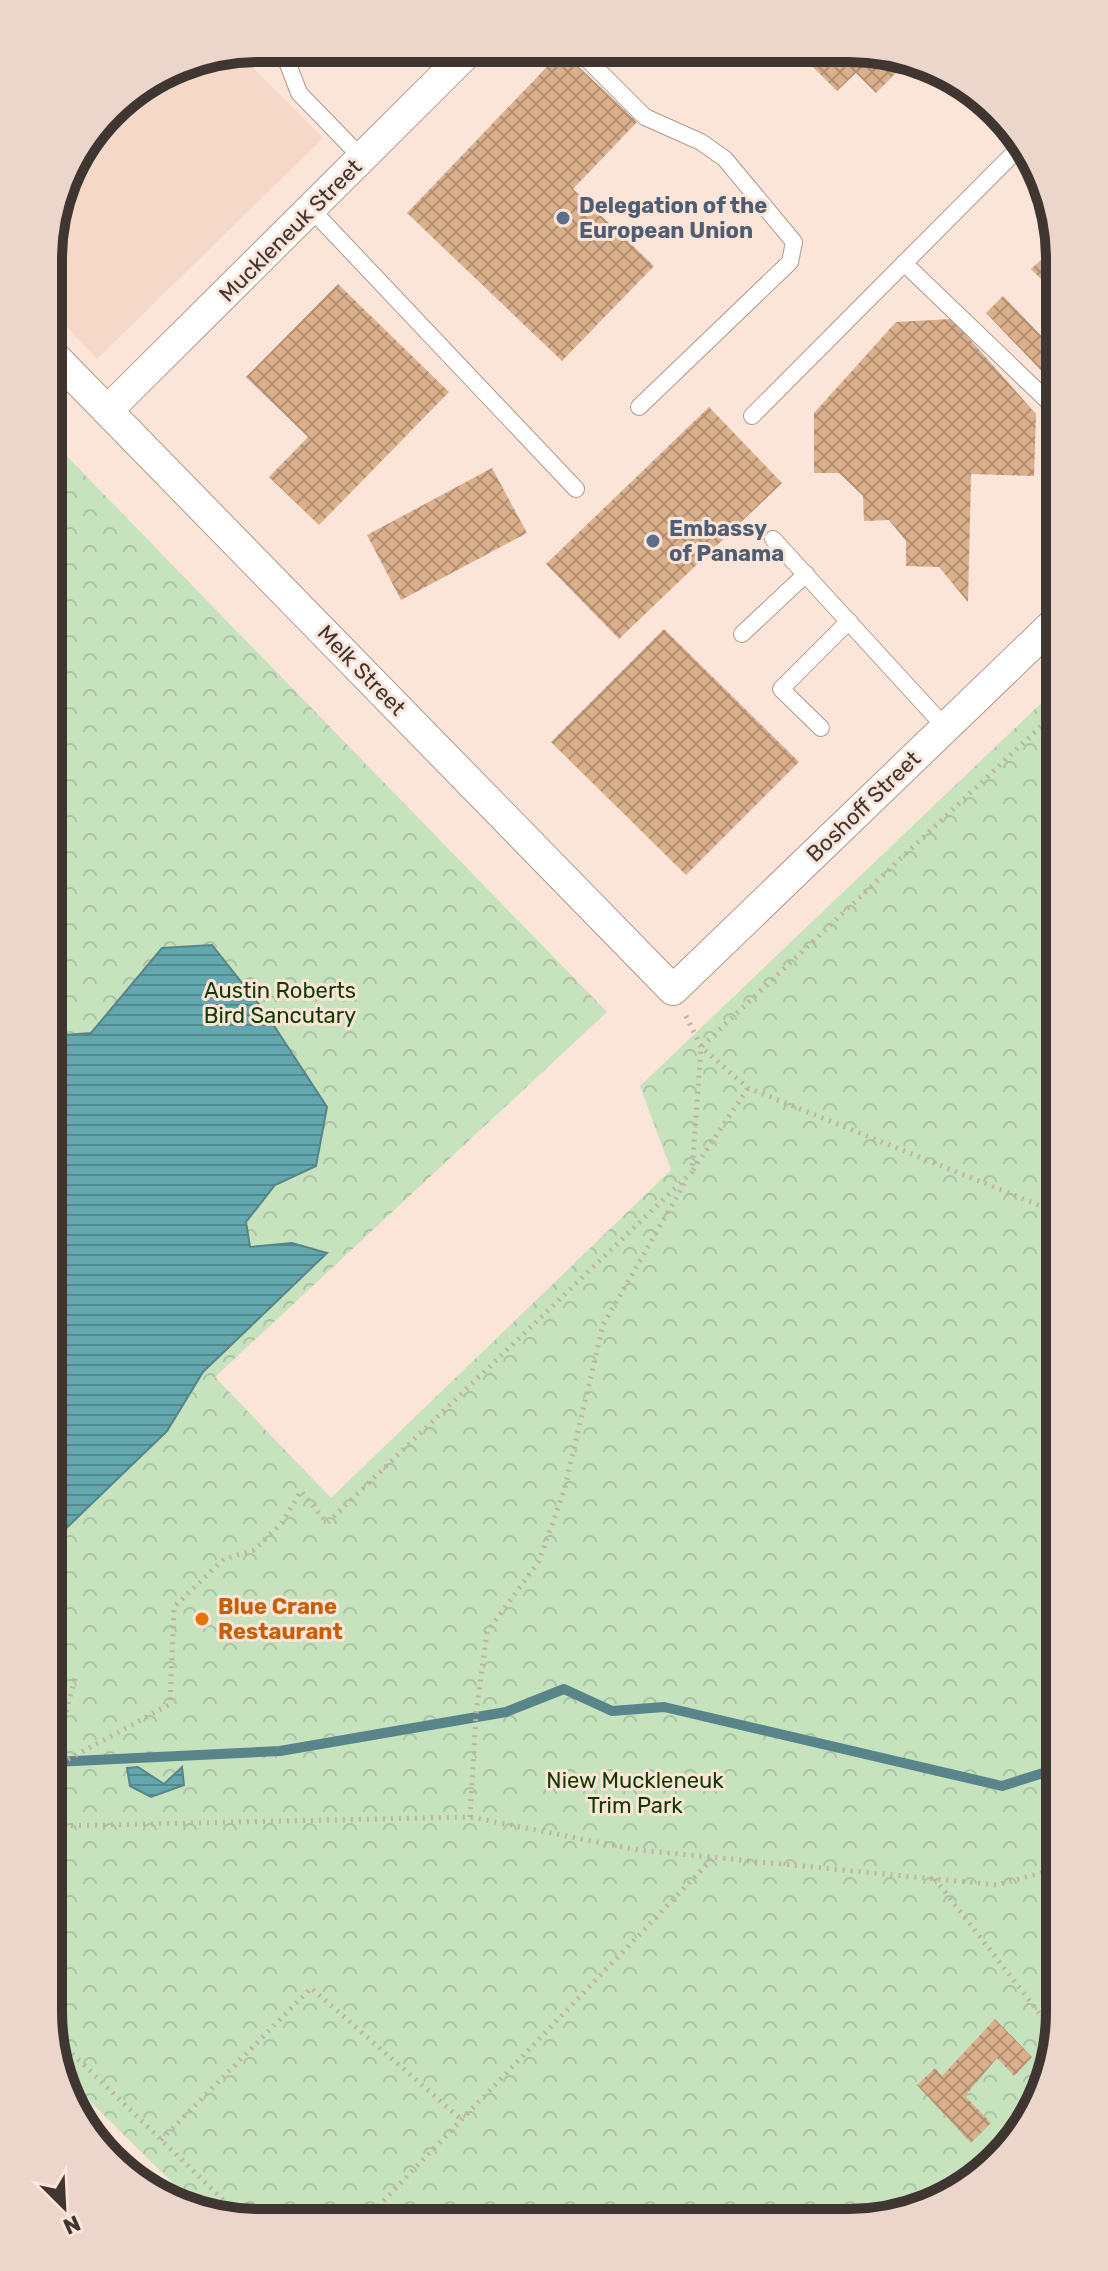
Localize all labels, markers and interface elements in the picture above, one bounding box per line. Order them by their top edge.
street label: Muckleneuk Street [213,153,368,307]
place label: Delegation of the European Union [579,192,767,244]
marker: Delegation of the European Union [554,209,572,227]
place label: Embassy of Panama [669,515,784,567]
marker: Embassy of Panama [644,532,662,550]
street label: Melk Street [312,620,412,721]
street label: Boshoff Street [801,745,926,868]
park label: Austin Roberts Bird Sancutary [204,977,356,1029]
place label: Blue Crane Restaurant [218,1593,343,1645]
marker: Blue Crane Restaurant [193,1610,211,1628]
park label: Niew Muckleneuk Trim Park [546,1767,724,1819]
north arrow [24,2167,104,2247]
text: N [59,2209,85,2240]

